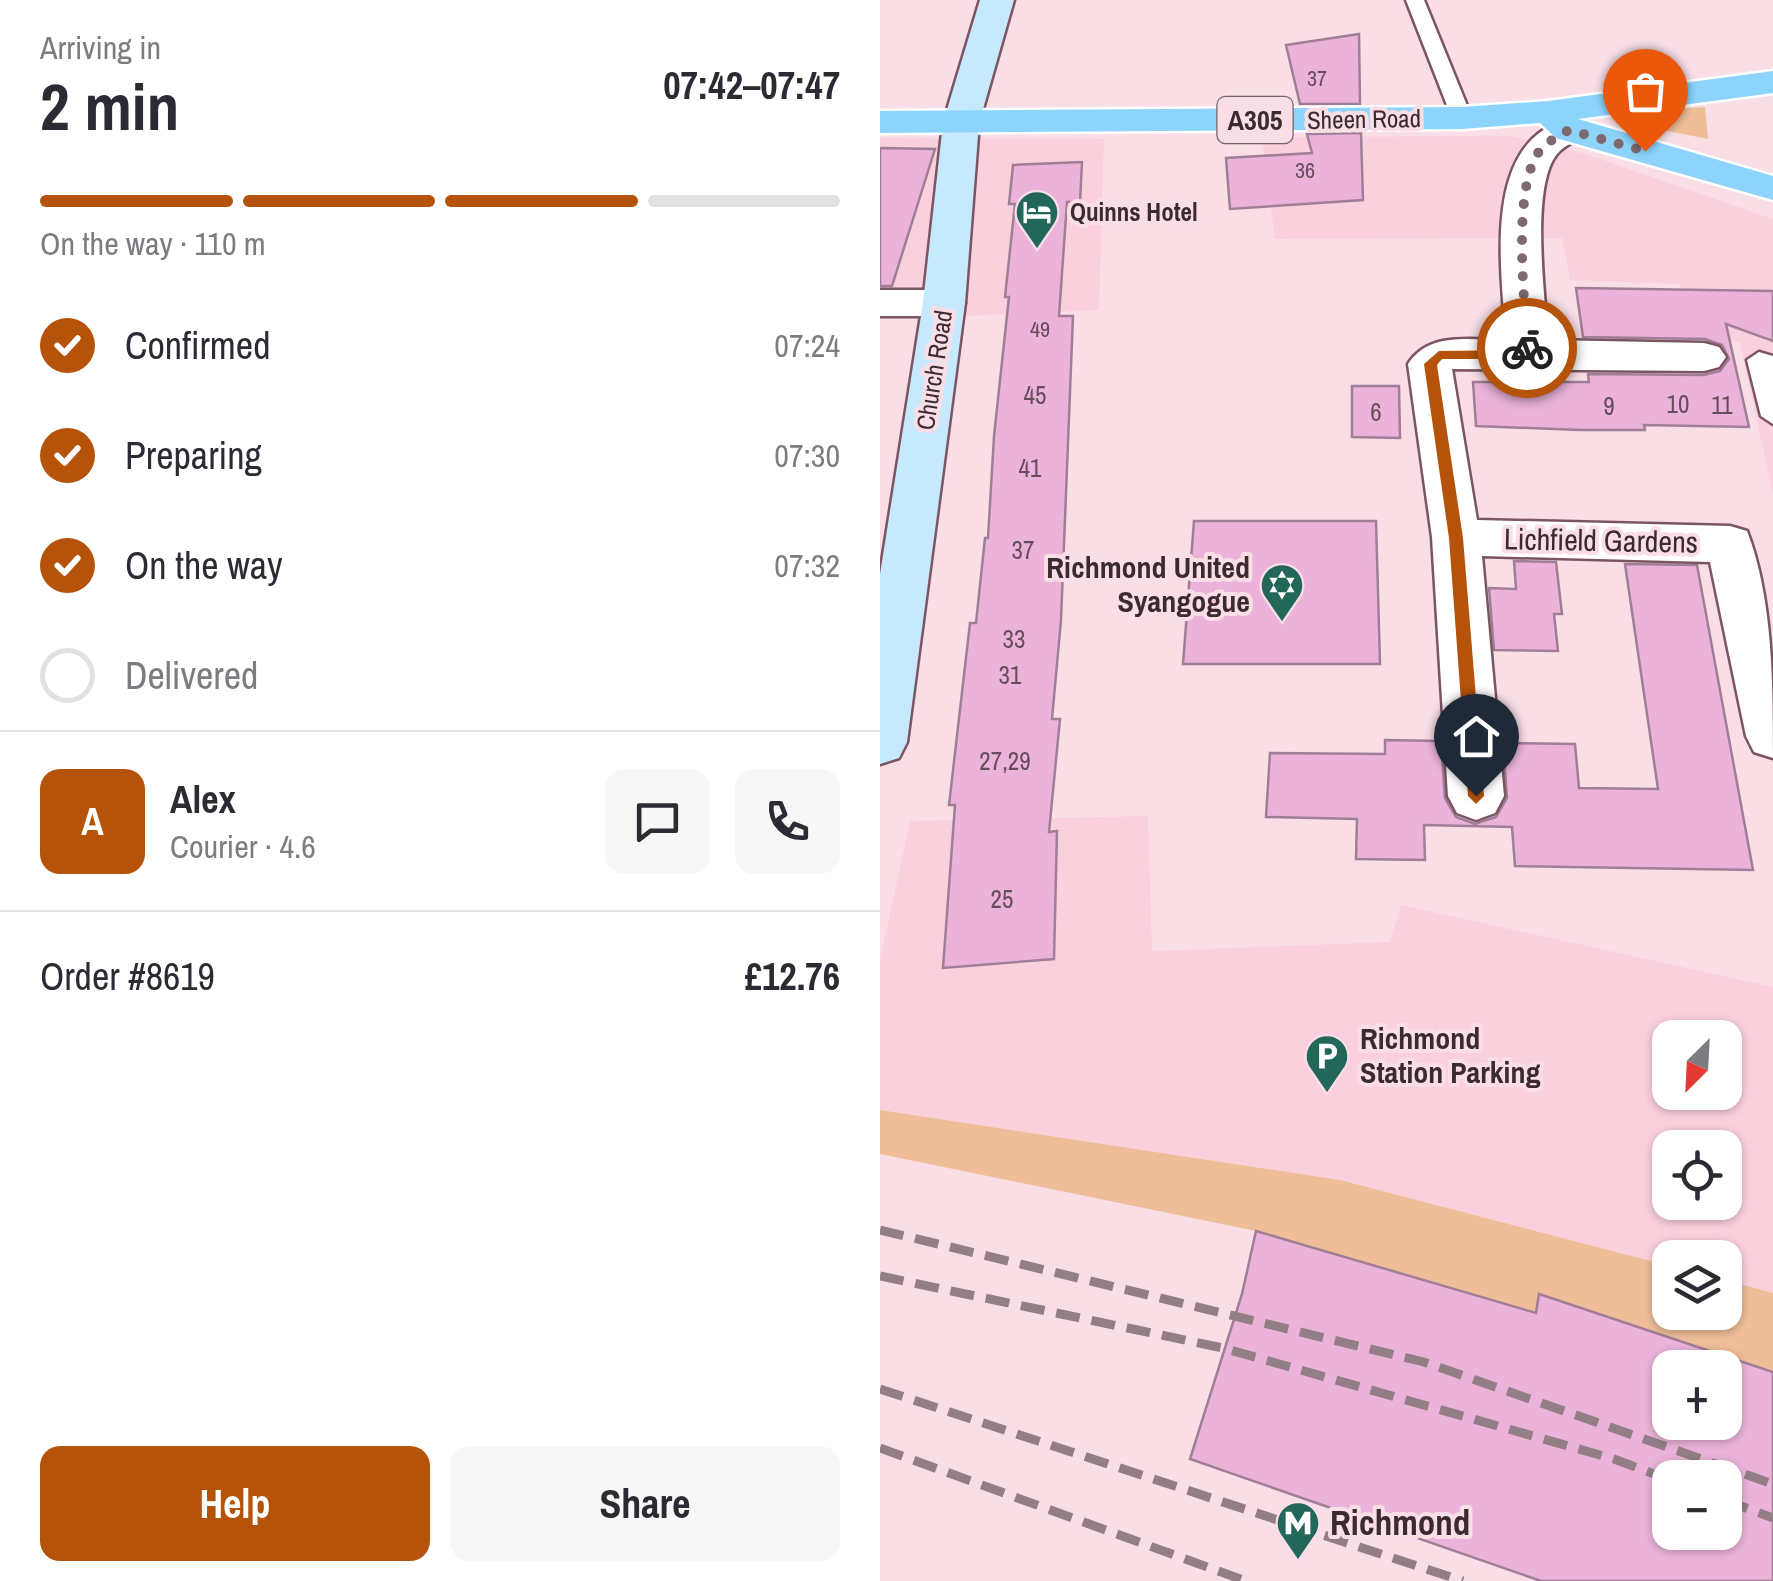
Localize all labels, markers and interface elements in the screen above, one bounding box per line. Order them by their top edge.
text: Arriving in [40,26,161,69]
pin [1603,49,1688,152]
text: 07:42–07:47 [663,60,840,111]
text: 2 min [40,63,179,150]
house number: 37 [1307,63,1327,93]
icon: bag [1618,64,1673,119]
road number: A305 [1218,97,1292,143]
street label: Sheen Road [1307,101,1421,137]
house number: 36 [1295,155,1315,185]
hotel icon: Quinns Hotel [1014,189,1060,250]
place label: Quinns Hotel [1070,195,1198,229]
text: On the way · 110 m [40,222,266,265]
courier [1477,298,1577,398]
street label: Church Road [908,308,960,432]
house number: 49 [1030,314,1050,344]
icon: check [40,318,95,373]
text: Confirmed [125,320,270,371]
icon: bike [1500,321,1555,376]
text: 07:24 [774,324,840,367]
house number: 45 [1024,378,1046,412]
house number: 10 [1667,387,1689,421]
house number: 11 [1711,388,1733,422]
house number: 9 [1603,389,1615,423]
house number: 6 [1370,395,1382,429]
icon: check [40,428,95,483]
text: Preparing [125,430,262,481]
text: 07:30 [774,434,840,477]
house number: 41 [1019,451,1042,485]
street label: Lichfield Gardens [1504,518,1698,562]
house number: 37 [1012,533,1034,567]
icon: check [40,538,95,593]
text: On the way [125,540,283,591]
text: 07:32 [774,544,840,587]
place label: Richmond United Syangogue [1046,547,1250,621]
synagogue icon: Richmond United Syangogue [1259,562,1305,623]
house number: 33 [1003,622,1025,656]
text: Delivered [125,650,258,701]
house number: 31 [999,658,1022,692]
pin [1434,694,1519,797]
icon: home [1449,709,1504,764]
house number: 27,29 [979,744,1031,778]
button: chat [605,769,710,874]
button: phone [735,769,840,874]
text: Alex [170,774,236,825]
text: A [81,796,104,847]
text: Courier · 4.6 [170,825,316,868]
house number: 25 [991,882,1013,916]
text: Order #8619 [40,951,215,1002]
text: £12.76 [745,951,840,1002]
place label: Richmond Station Parking [1360,1018,1540,1092]
north arrow [1652,1020,1742,1110]
map controls [1652,1020,1742,1550]
parking icon: Richmond Station Parking [1304,1033,1350,1094]
button: locate [1652,1130,1742,1220]
button: layers [1652,1240,1742,1330]
button: + [1652,1350,1742,1440]
button: Help [40,1446,430,1561]
button: Share [450,1446,840,1561]
button: − [1652,1460,1742,1550]
place label: Richmond [1330,1499,1470,1546]
metro station icon: Richmond [1275,1500,1321,1561]

